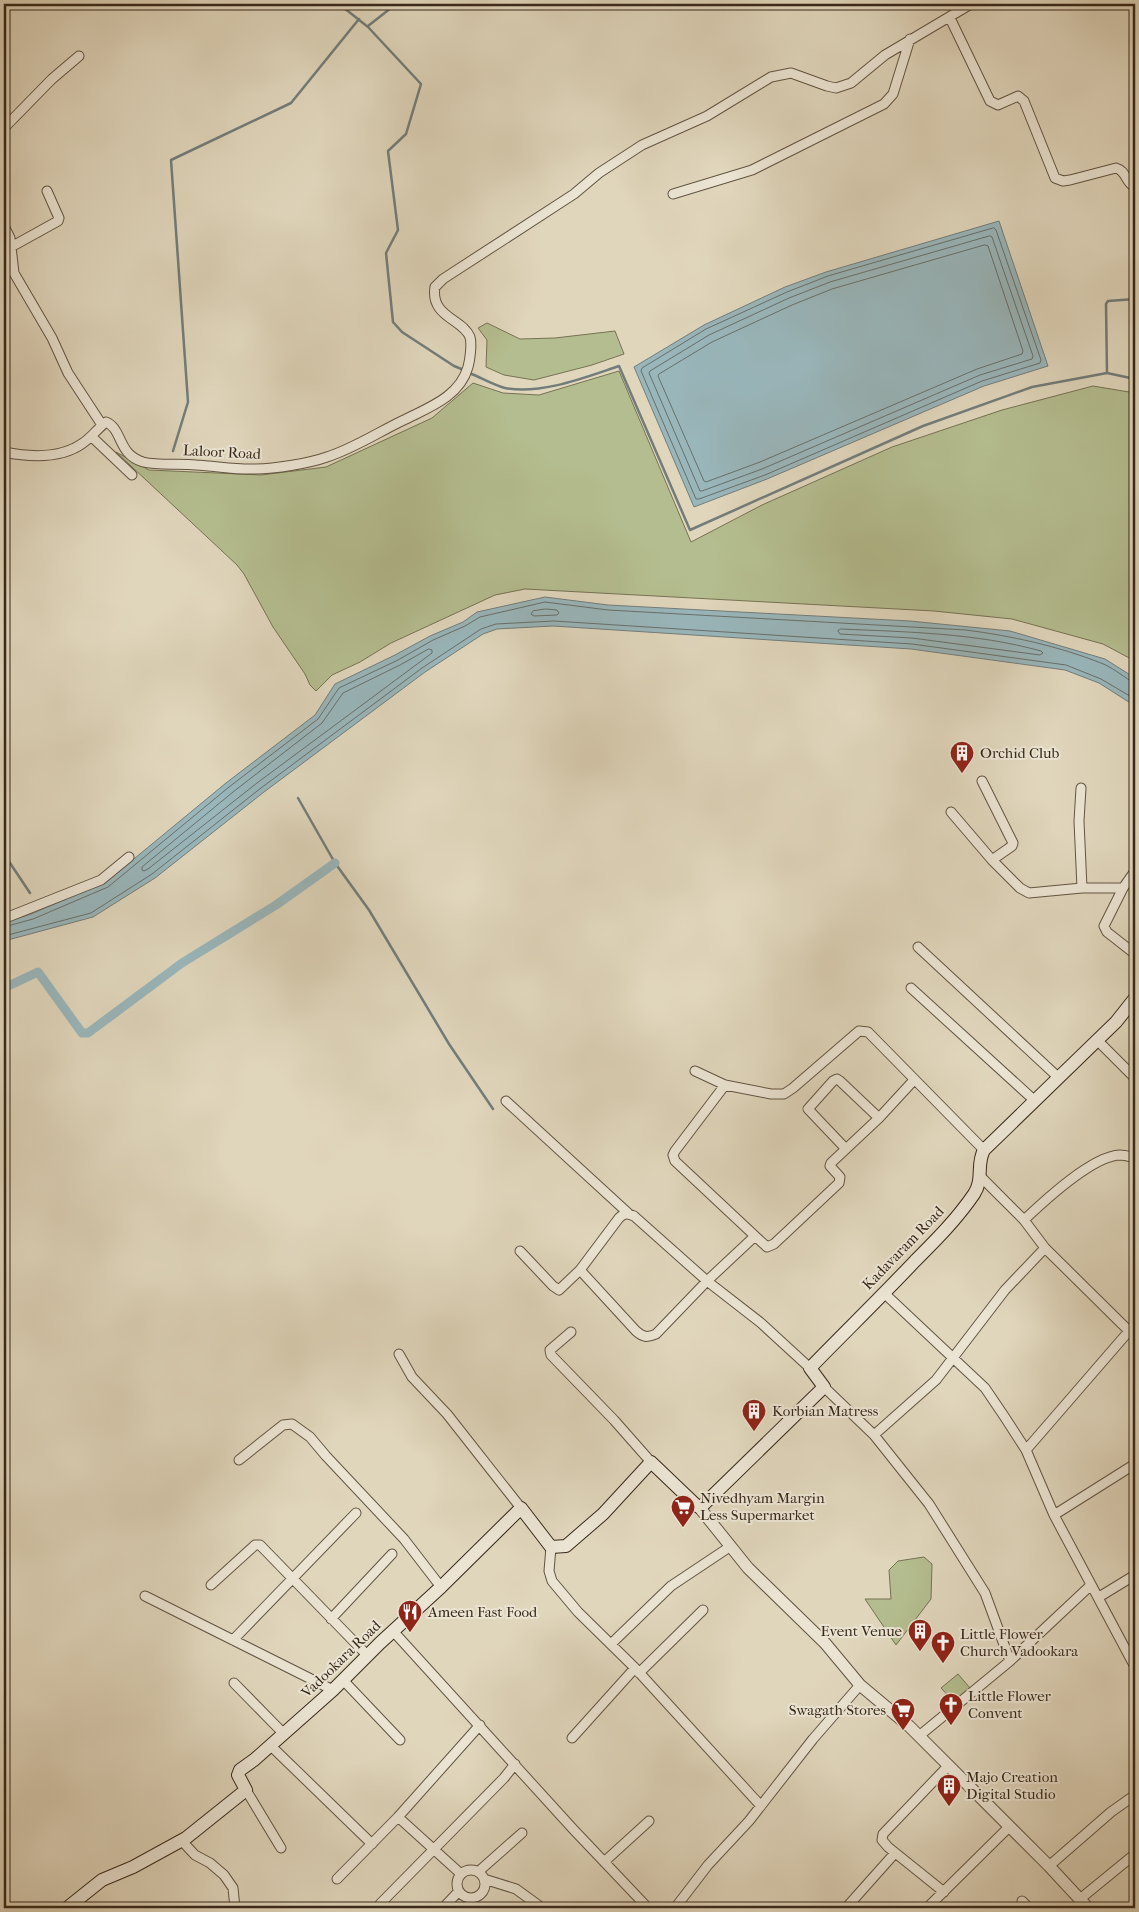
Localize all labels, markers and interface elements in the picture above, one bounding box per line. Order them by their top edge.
street label: Laloor Road [182,441,262,463]
building icon: Orchid Club [949,740,975,774]
place label: Orchid Club [980,744,1059,762]
street label: Kadavaram Road [858,1202,948,1294]
building icon: Korbian Matress [741,1398,767,1432]
place label: Korbian Matress [772,1402,879,1420]
place label: Nivedhyam Margin Less Supermarket [700,1489,825,1524]
supermarket icon: Nivedhyam Margin Less Supermarket [670,1494,696,1528]
restaurant icon: Ameen Fast Food [397,1599,423,1633]
place label: Ameen Fast Food [427,1603,538,1621]
street label: Vadookara Road [297,1616,385,1702]
building icon: Event Venue [907,1618,933,1652]
place label: Event Venue [821,1622,903,1640]
place label: Little Flower Church Vadookara [960,1625,1079,1660]
church icon: Little Flower Church Vadookara [930,1630,956,1664]
place label: Little Flower Convent [968,1687,1052,1722]
church icon: Little Flower Convent [938,1692,964,1726]
supermarket icon: Swagath Stores [890,1697,916,1731]
place label: Swagath Stores [789,1701,886,1719]
place label: Majo Creation Digital Studio [966,1768,1058,1803]
building icon: Majo Creation Digital Studio [936,1773,962,1807]

